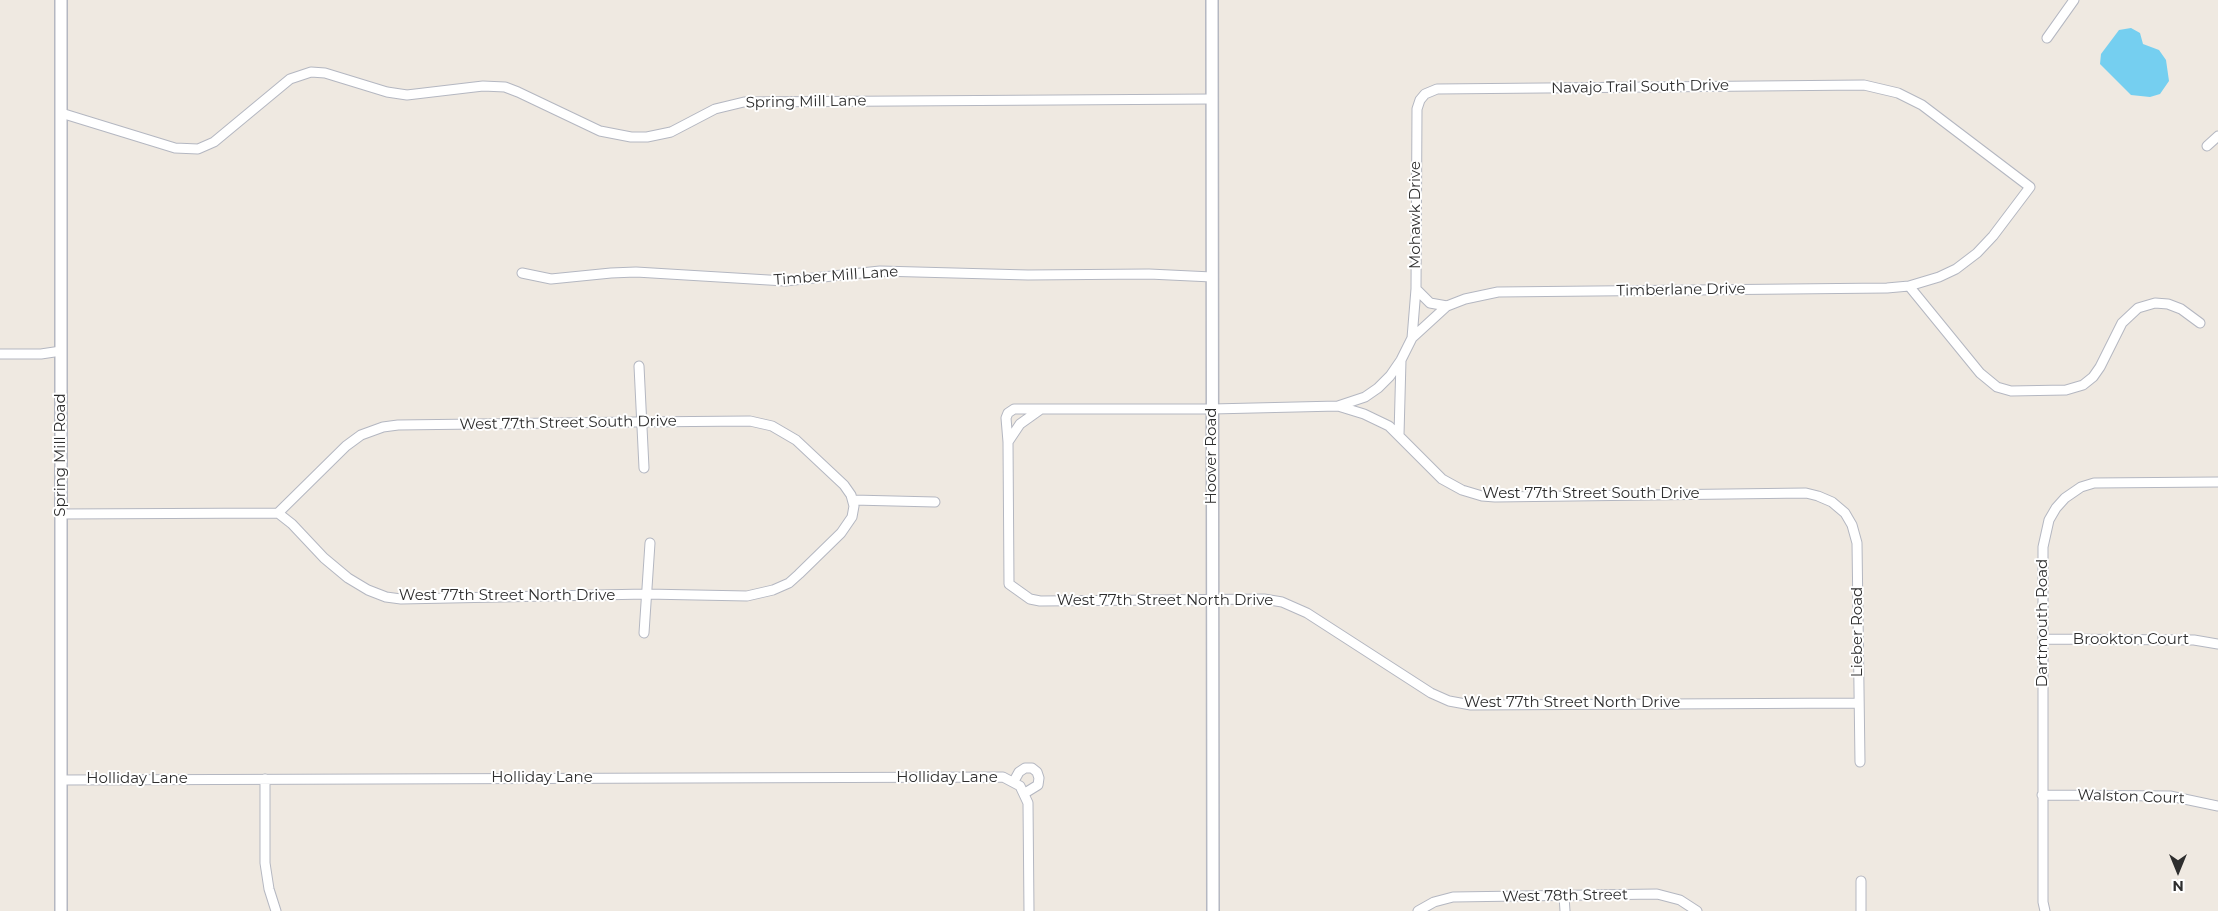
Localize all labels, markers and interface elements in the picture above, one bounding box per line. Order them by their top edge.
street label: Navajo Trail South Drive [1551,76,1729,98]
street label: Spring Mill Lane [745,92,867,112]
street label: Mohawk Drive [1407,161,1425,269]
street label: Timber Mill Lane [773,263,899,289]
street label: Timberlane Drive [1616,280,1746,300]
street label: Spring Mill Road [52,393,70,517]
street label: Hoover Road [1203,408,1221,504]
street label: West 77th Street South Drive [459,412,677,434]
street label: West 77th Street South Drive [1482,485,1700,503]
street label: Dartmouth Road [2034,559,2052,687]
street label: West 77th Street North Drive [399,587,615,605]
street label: Lieber Road [1849,587,1867,677]
street label: West 77th Street North Drive [1057,592,1273,610]
street label: Brookton Court [2073,631,2189,649]
street label: West 77th Street North Drive [1464,694,1680,712]
street label: Holliday Lane [491,769,593,787]
street label: Holliday Lane [896,769,998,787]
street label: Holliday Lane [86,770,188,788]
street label: Walston Court [2077,786,2185,808]
north arrow [2153,846,2203,896]
text: N [2172,877,2184,895]
street label: West 78th Street [1502,886,1628,906]

